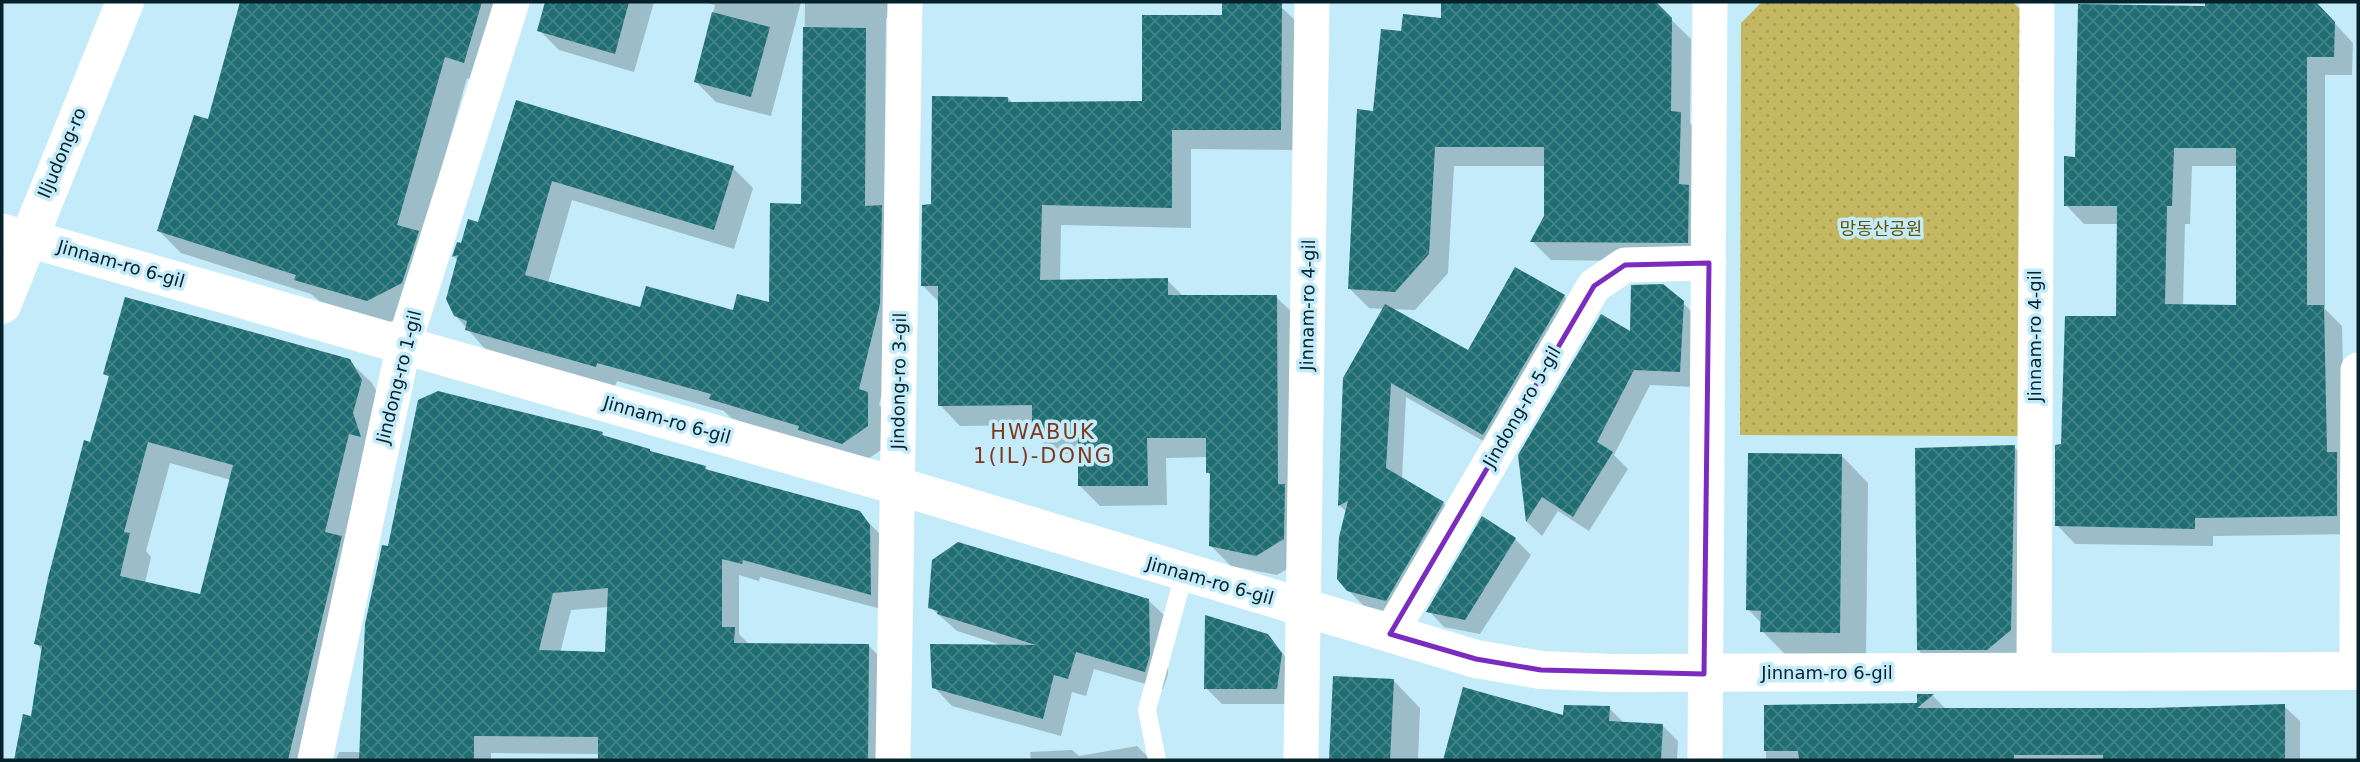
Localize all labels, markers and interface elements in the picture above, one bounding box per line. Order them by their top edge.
street label: Iljudong-ro [33,104,90,201]
park label: 망동산공원 [1840,218,1922,239]
street label: Jinnam-ro 6-gil [54,235,187,292]
street label: Jinnam-ro 4-gil [1296,239,1319,372]
street label: Jinnam-ro 4-gil [2024,270,2045,403]
street label: Jindong-ro 1-gil [372,308,425,447]
street label: Jindong-ro 3-gil [887,313,910,450]
street label: Jindong-ro 5-gil [1478,342,1565,472]
street label: Jinnam-ro 6-gil [600,391,733,448]
district label: HWABUK 1(IL)-DONG [973,420,1113,468]
street label: Jinnam-ro 6-gil [1143,552,1276,609]
street label: Jinnam-ro 6-gil [1760,662,1893,683]

